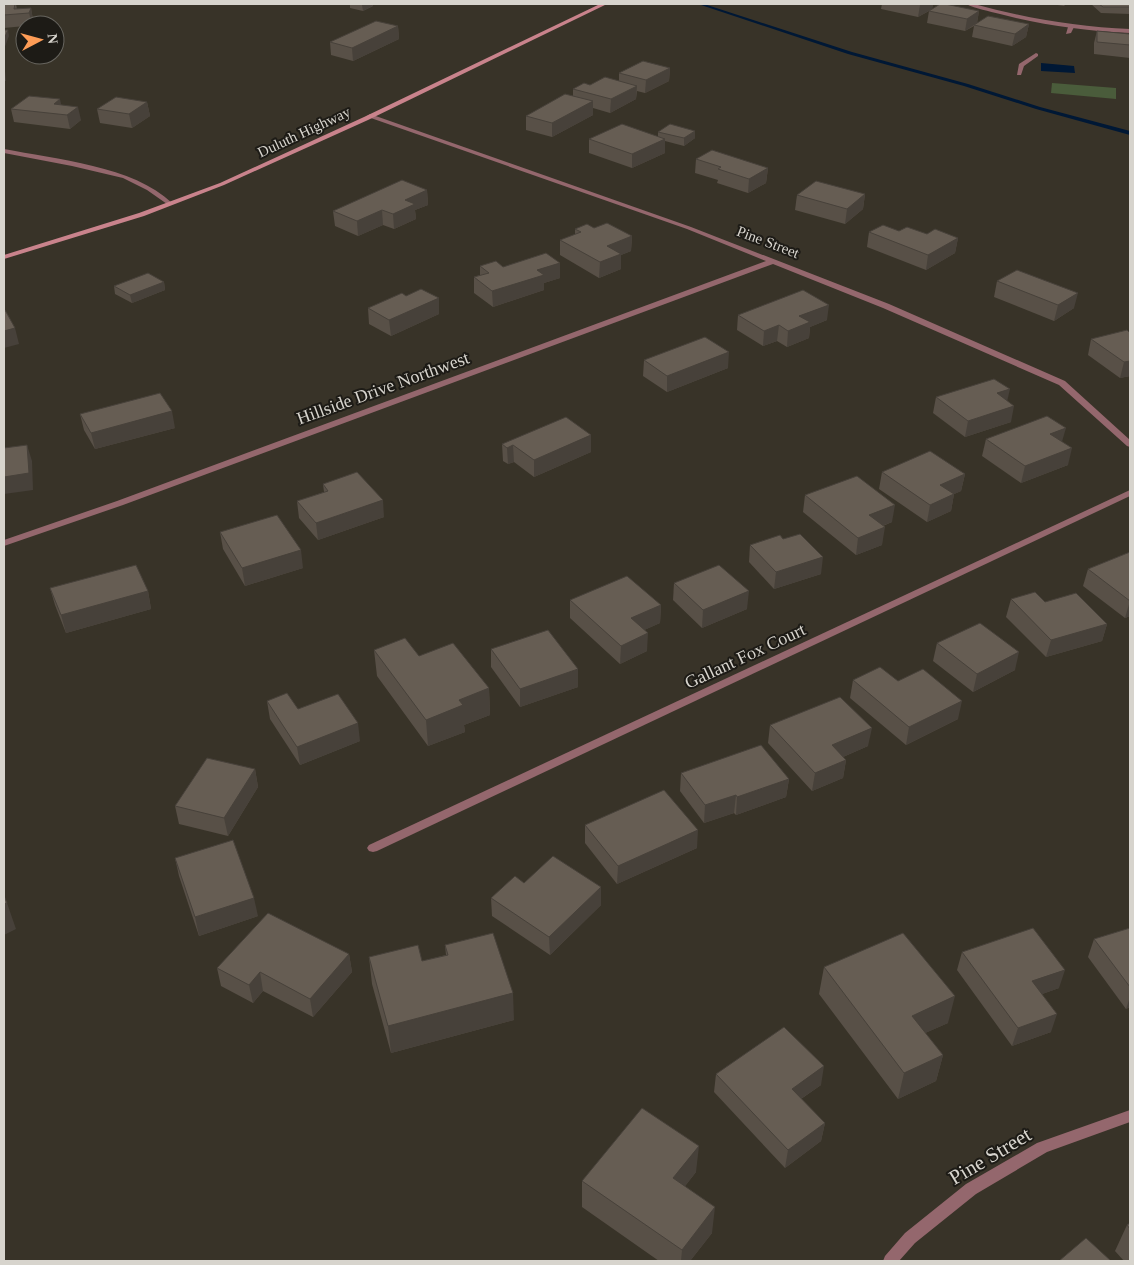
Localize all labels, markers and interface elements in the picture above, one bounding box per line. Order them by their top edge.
north arrow [15,15,65,65]
text: N [44,33,60,45]
street label: Duluth Highway [255,103,353,160]
street label: Pine Street [735,223,802,261]
street label: Hillside Drive Northwest [294,347,472,429]
street label: Gallant Fox Court [681,619,809,693]
street label: Pine Street [945,1122,1036,1190]

